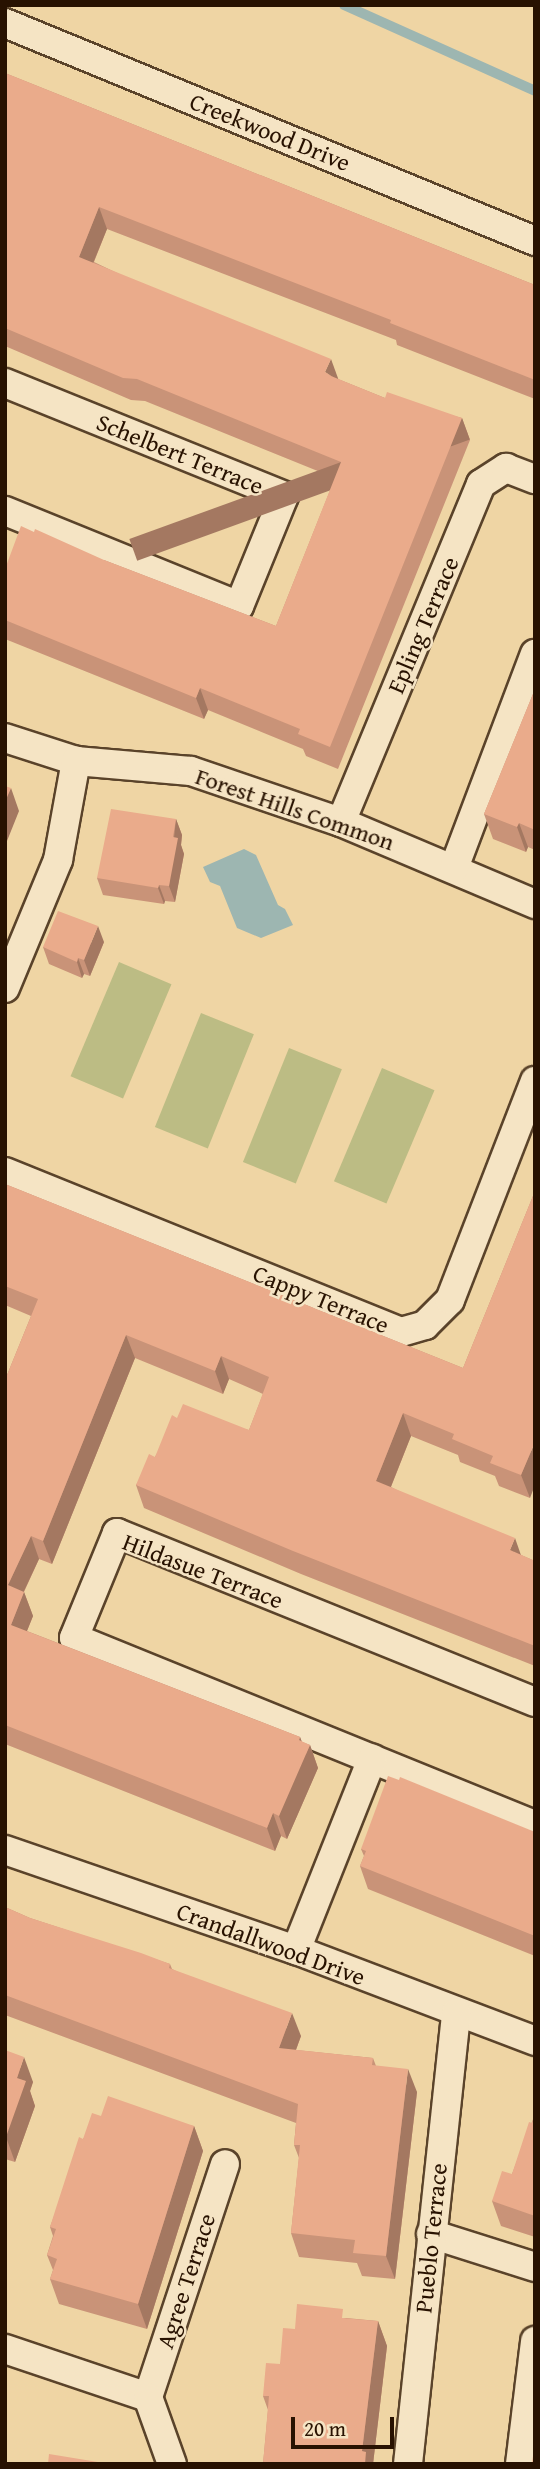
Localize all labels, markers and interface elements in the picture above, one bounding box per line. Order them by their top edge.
street label: Creekwood Drive [186,87,354,177]
street label: Schelbert Terrace [92,407,268,501]
street label: Epling Terrace [381,552,465,698]
street label: Forest Hills Common [192,761,398,857]
street label: Cappy Terrace [249,1259,393,1339]
street label: Hildasue Terrace [119,1527,287,1615]
street label: Crandallwood Drive [173,1897,369,1991]
street label: Pueblo Terrace [409,2162,453,2314]
street label: Agree Terrace [151,2210,221,2352]
scale bar [295,2402,398,2446]
text: 20 m [304,2413,346,2444]

